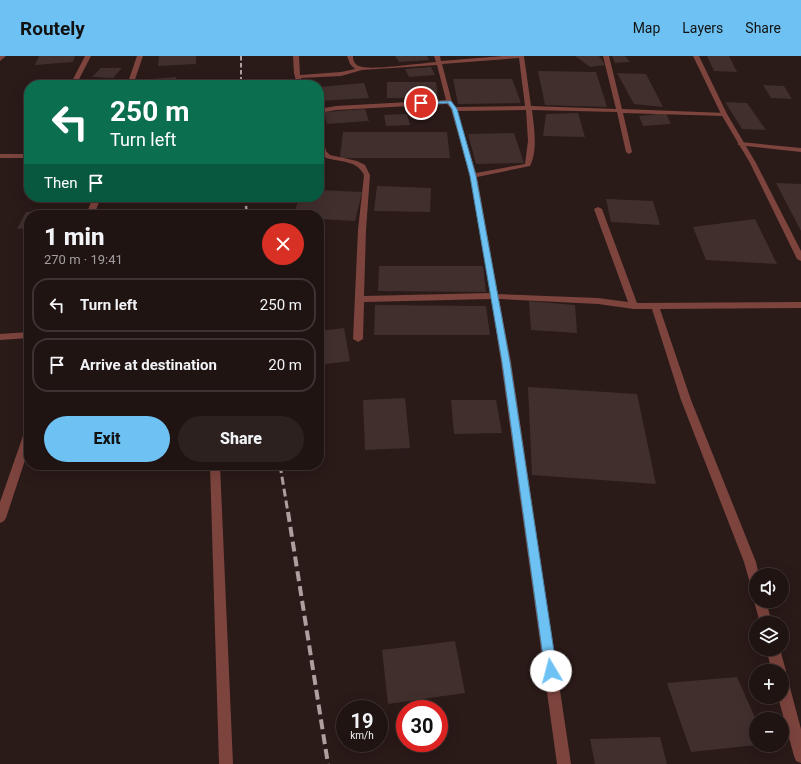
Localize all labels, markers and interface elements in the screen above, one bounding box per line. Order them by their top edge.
text: Routely [20,17,85,40]
text: Map [633,20,660,36]
text: Layers [682,20,723,36]
text: Share [745,20,781,36]
pin [404,86,438,120]
icon: arrive [410,92,432,114]
text: 250 m [110,95,189,128]
icon: left [44,96,96,148]
text: Turn left [110,129,176,150]
icon: arrive [85,172,107,194]
text: Then [44,174,77,192]
text: 1 min [44,223,105,251]
button: close [262,223,304,265]
text: 270 m · 19:41 [44,252,123,267]
icon: left [46,294,68,316]
text: Turn left [80,296,137,314]
text: 250 m [260,296,302,314]
icon: arrive [46,354,68,376]
text: Arrive at destination [80,356,217,374]
text: 20 m [268,356,302,374]
button: Exit [44,416,170,462]
button: Share [178,416,304,462]
map controls [749,568,789,752]
button: sound [749,568,789,608]
button: layers [749,616,789,656]
position arrow [530,650,572,692]
button: + [749,664,789,704]
speed limit sign: 30 [396,700,448,752]
text: 19 [351,709,373,733]
button: − [749,712,789,752]
text: km/h [350,730,374,741]

